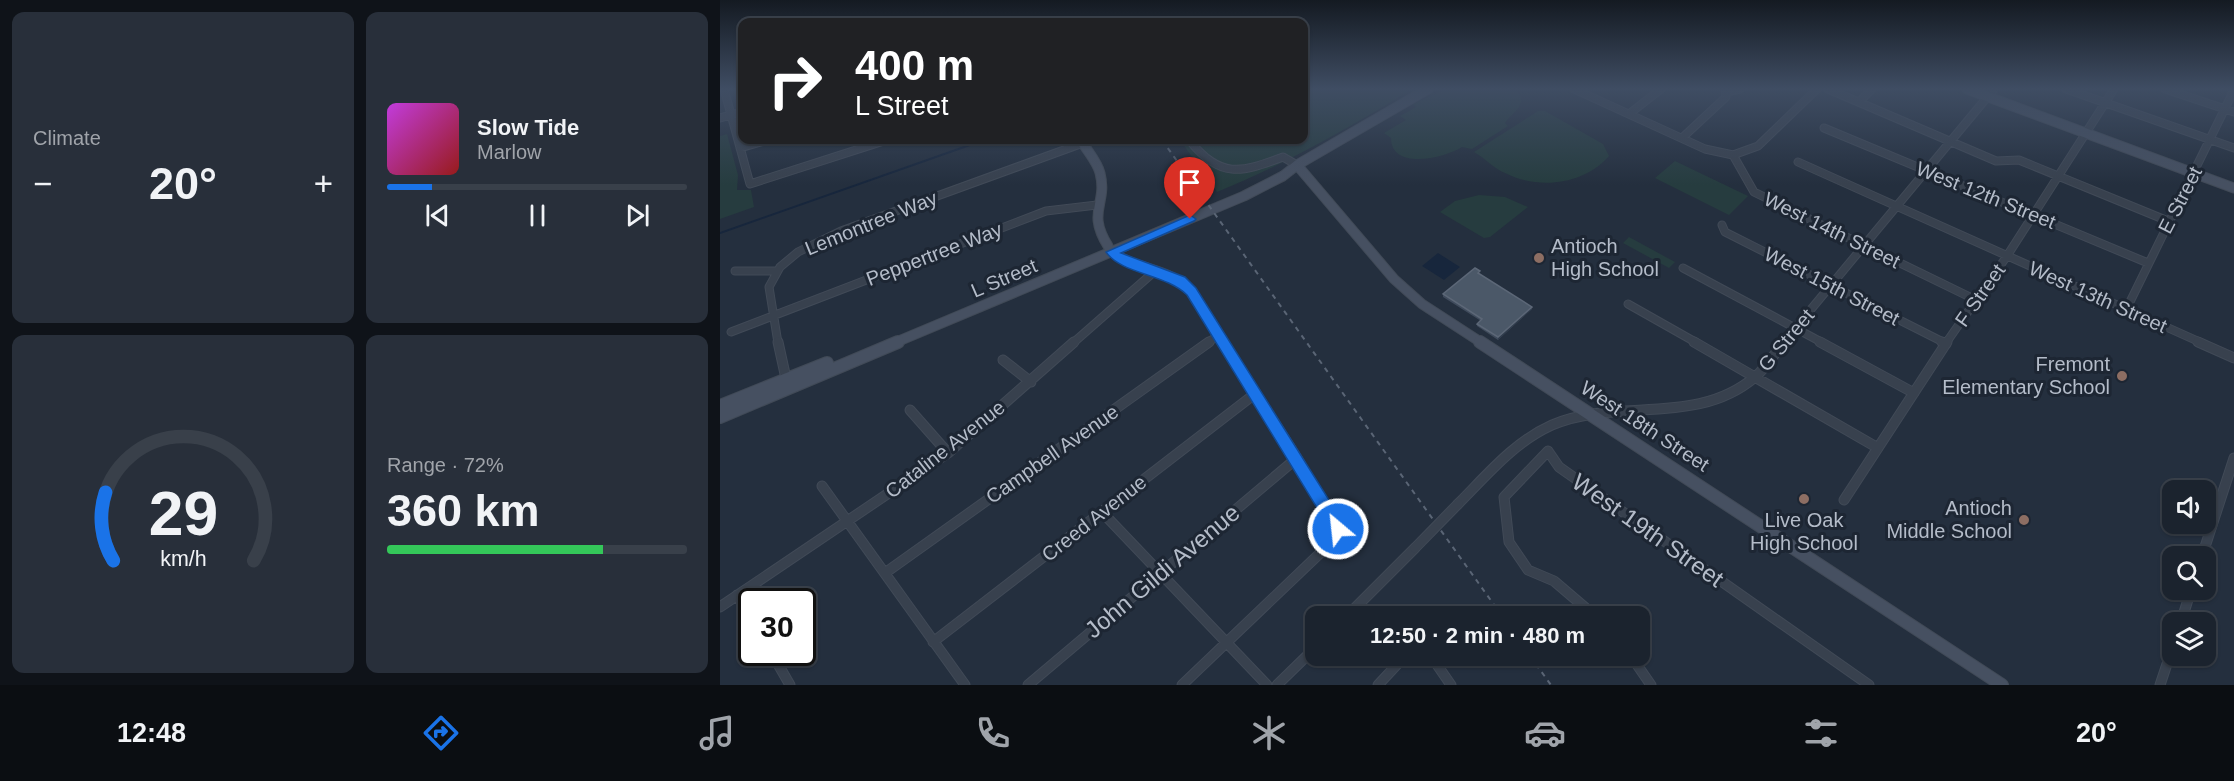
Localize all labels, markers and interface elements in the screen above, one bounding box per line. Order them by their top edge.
icon: right [756,42,834,120]
text: 400 m [855,42,974,89]
text: L Street [855,91,949,121]
text: Slow Tide [477,115,579,140]
text: Climate [33,127,101,149]
text: Marlow [477,141,541,163]
pin [1164,157,1215,219]
street label: West 12th Street [1913,157,2059,233]
text: 20° [149,158,217,209]
street label: E Street [2154,162,2206,237]
text: − [33,165,52,202]
text: + [314,165,333,202]
icon: arrive [1173,166,1206,199]
street label: Lemontree Way [802,186,940,260]
street label: West 14th Street [1760,188,1904,273]
icon: previous [421,199,454,232]
icon: pause [521,199,554,232]
icon: next [621,199,654,232]
street label: Peppertree Way [863,218,1005,290]
place label: Antioch High School [1551,235,1659,280]
street label: West 15th Street [1761,242,1904,330]
marker: Antioch High School [1532,251,1546,265]
street label: L Street [968,254,1041,302]
street label: West 13th Street [2026,257,2171,337]
street label: F Street [1951,259,2010,330]
street label: G Street [1754,304,1819,376]
place label: Fremont Elementary School [1942,353,2110,398]
marker: Fremont Elementary School [2115,369,2129,383]
street label: West 18th Street [1577,376,1714,476]
street label: Cataline Avenue [881,396,1009,502]
street label: Campbell Avenue [982,400,1122,508]
text: Range · 72% [387,454,504,476]
street label: West 19th Street [1567,468,1729,592]
street label: Creed Avenue [1037,470,1151,566]
text: 29 [148,479,218,548]
map controls [2162,480,2216,666]
button: sound [2162,480,2216,534]
text: 360 km [387,485,540,536]
marker: Live Oak High School [1797,492,1811,506]
position arrow [1306,497,1370,561]
place label: Antioch Middle School [1886,497,2012,542]
street label: John Gildi Avenue [1079,499,1245,643]
place label: Live Oak High School [1750,509,1858,554]
marker: Antioch Middle School [2017,513,2031,527]
button: search [2162,546,2216,600]
text: km/h [160,547,206,571]
speed limit sign: 30 [738,588,816,666]
button: layers [2162,612,2216,666]
text: 12:50 · 2 min · 480 m [1370,623,1585,648]
icon: directions [420,712,462,754]
icon: music [696,712,738,754]
icon: phone [972,712,1014,754]
icon: climate [1248,712,1290,754]
icon: car [1524,712,1566,754]
icon: filters [1800,712,1842,754]
text: 12:48 [117,718,186,748]
text: 20° [2076,718,2117,748]

